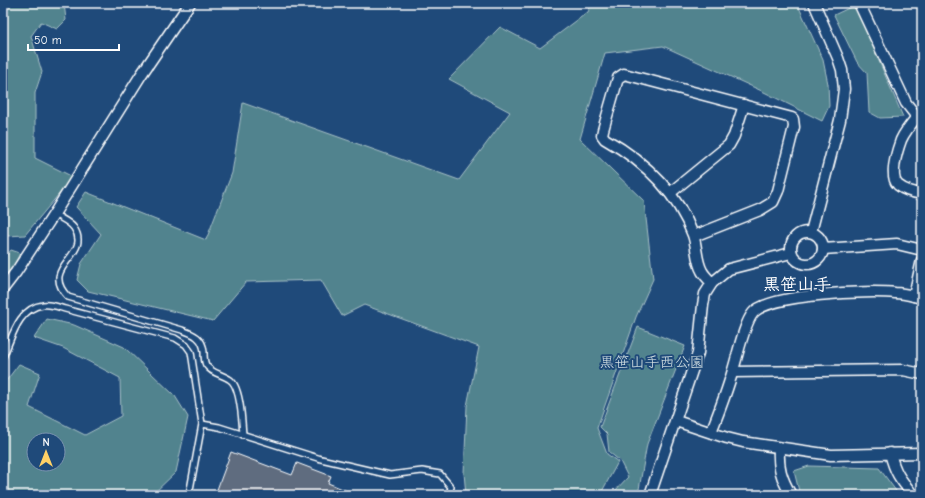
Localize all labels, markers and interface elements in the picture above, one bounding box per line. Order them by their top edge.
scale bar [28,26,119,52]
text: 50 m [34,33,62,47]
district label: 黒笹山手 [763,275,831,294]
park label: 黒笹山手西公園 [599,353,705,371]
north arrow [26,432,66,472]
text: N [42,436,50,449]

